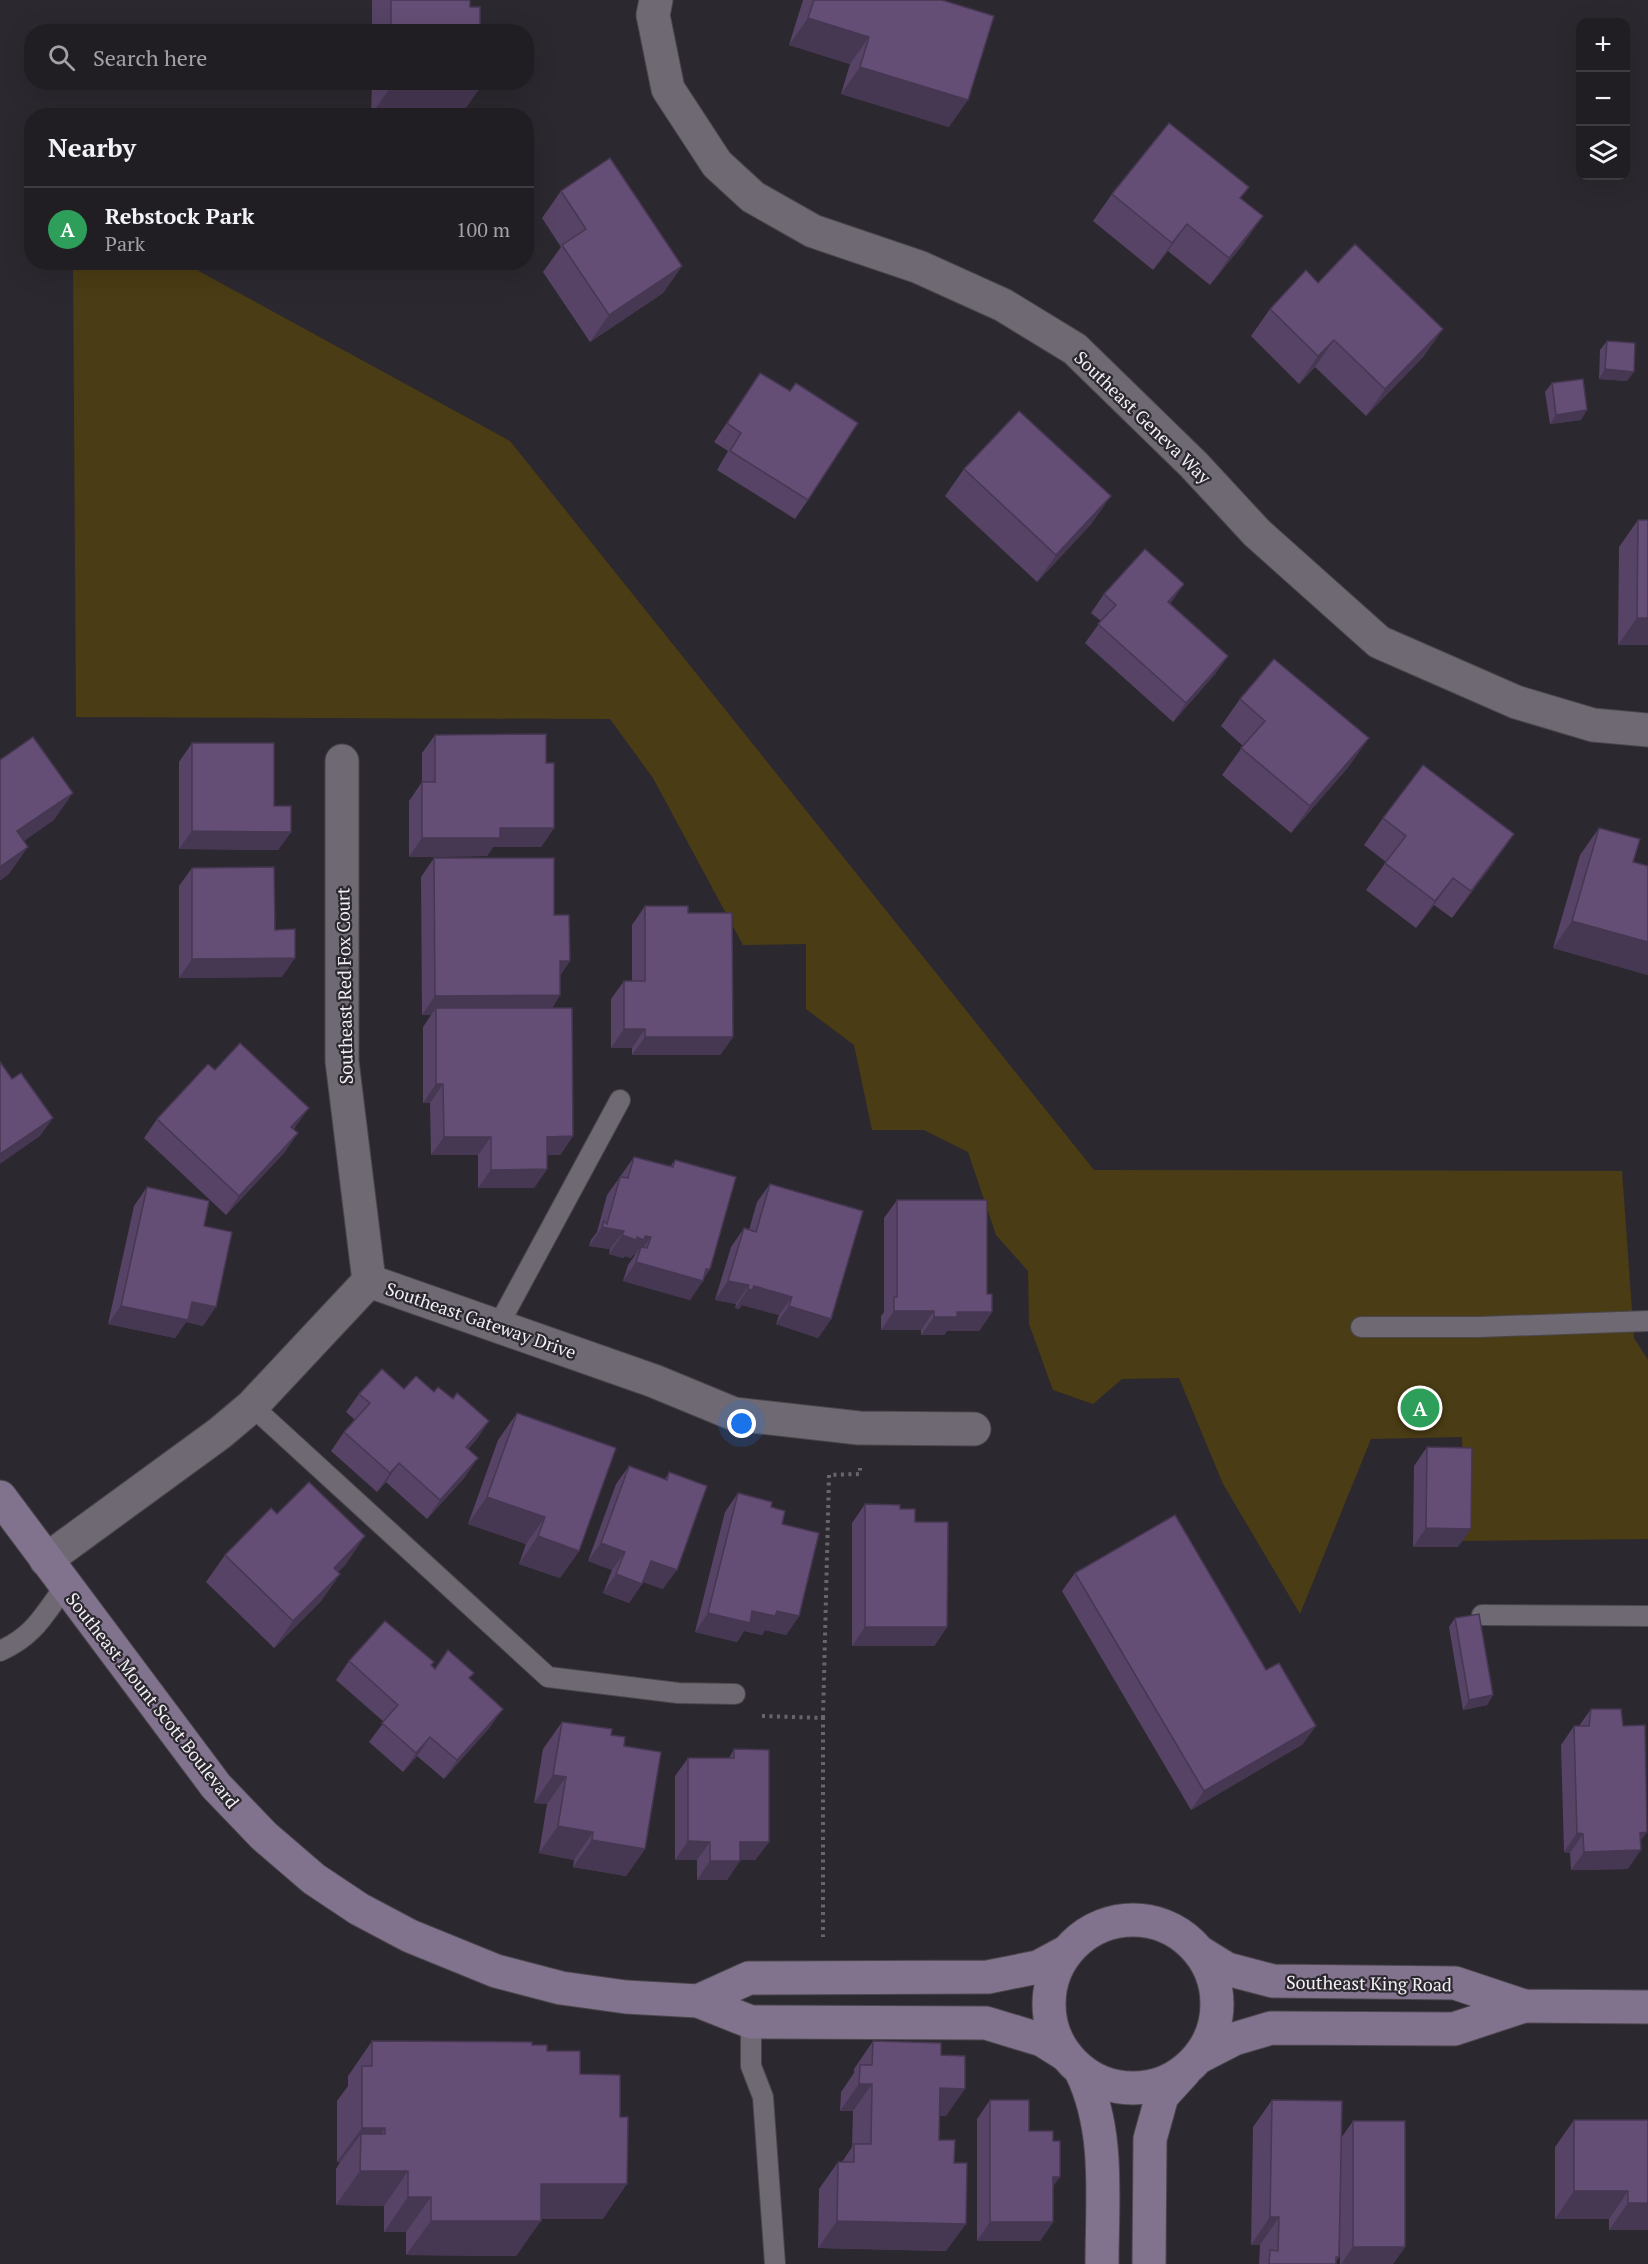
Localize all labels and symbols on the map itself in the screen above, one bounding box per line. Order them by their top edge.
street label: Southeast Geneva Way [1069,345,1217,489]
street label: Southeast Red Fox Court [330,887,358,1085]
street label: Southeast Gateway Drive [383,1276,579,1364]
pin: A [1400,1386,1440,1430]
your location [727,1409,756,1438]
street label: Southeast Mount Scott Boulevard [61,1587,245,1813]
street label: Southeast King Road [1286,1970,1452,1996]

